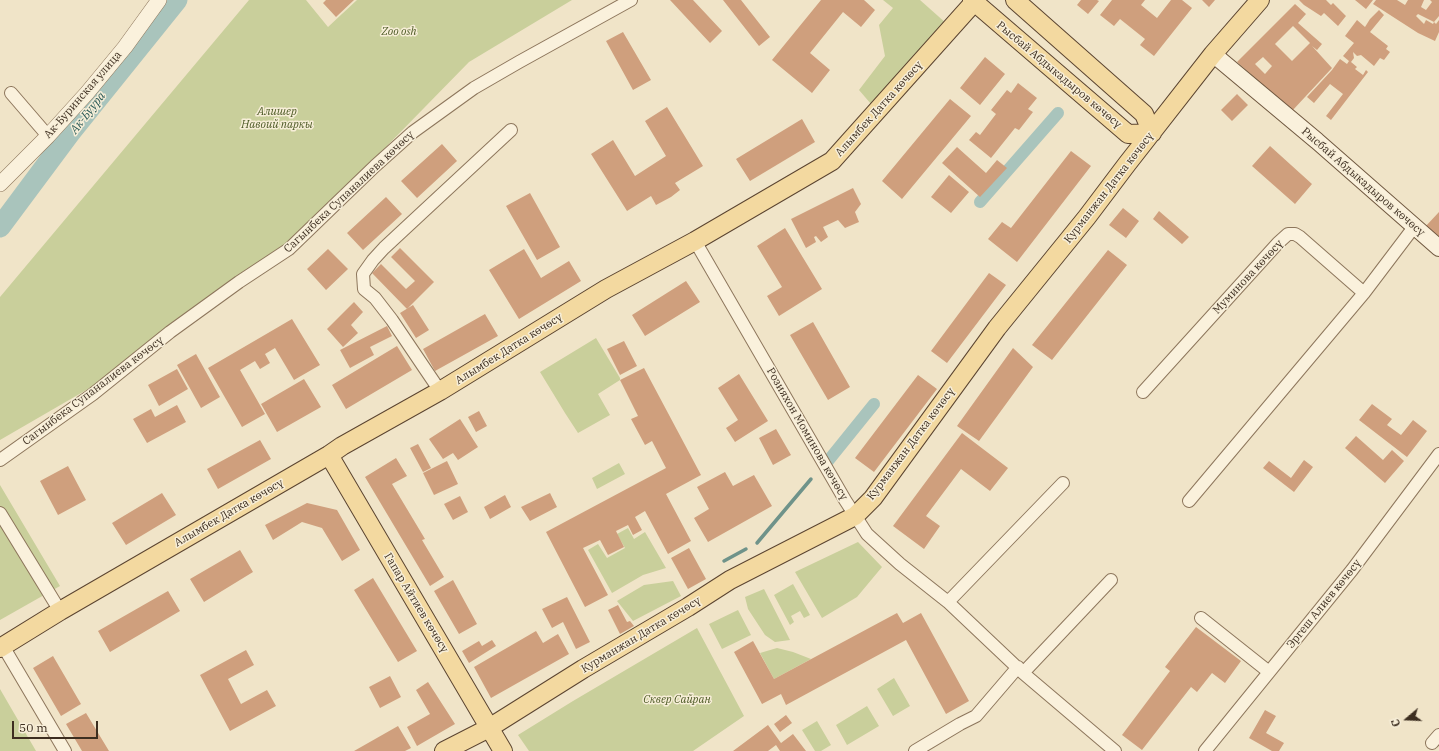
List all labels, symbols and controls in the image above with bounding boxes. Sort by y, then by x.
street label: Рысбай Абдыкадыров көчөсү [994,19,1124,131]
park label: Zoo osh [381,25,417,39]
street label: Ак-Буринская улица [41,49,125,141]
street label: Алымбек Датка көчөсү [833,59,925,159]
water label: Ак-Буура [67,89,109,137]
park label: Алишер Навоий паркы [241,105,313,131]
street label: Рысбай Абдыкадыров көчөсү [1299,125,1427,239]
street label: Сагынбека Супаналиева көчөсү [281,128,417,256]
street label: Курманжан Датка көчөсү [1062,130,1156,246]
street label: Муминова көчөсү [1210,237,1286,317]
street label: Алымбек Датка көчөсү [453,311,565,387]
street label: Сагынбека Супаналиева көчөсү [20,334,166,448]
street label: Розияхон Моминова көчөсү [764,365,850,503]
street label: Курманжан Датка көчөсү [864,385,958,503]
street label: Алымбек Датка көчөсү [172,476,286,550]
street label: Гапар Айтиев көчөсү [381,551,451,655]
street label: Эргеш Алиев көчөсү [1284,557,1364,651]
street label: Курманжан Датка көчөсү [579,594,703,676]
park label: Сквер Сайран [643,693,711,707]
north arrow [1387,699,1427,739]
scale bar [14,713,100,739]
text: С [1388,717,1403,729]
text: 50 m [19,720,48,735]

